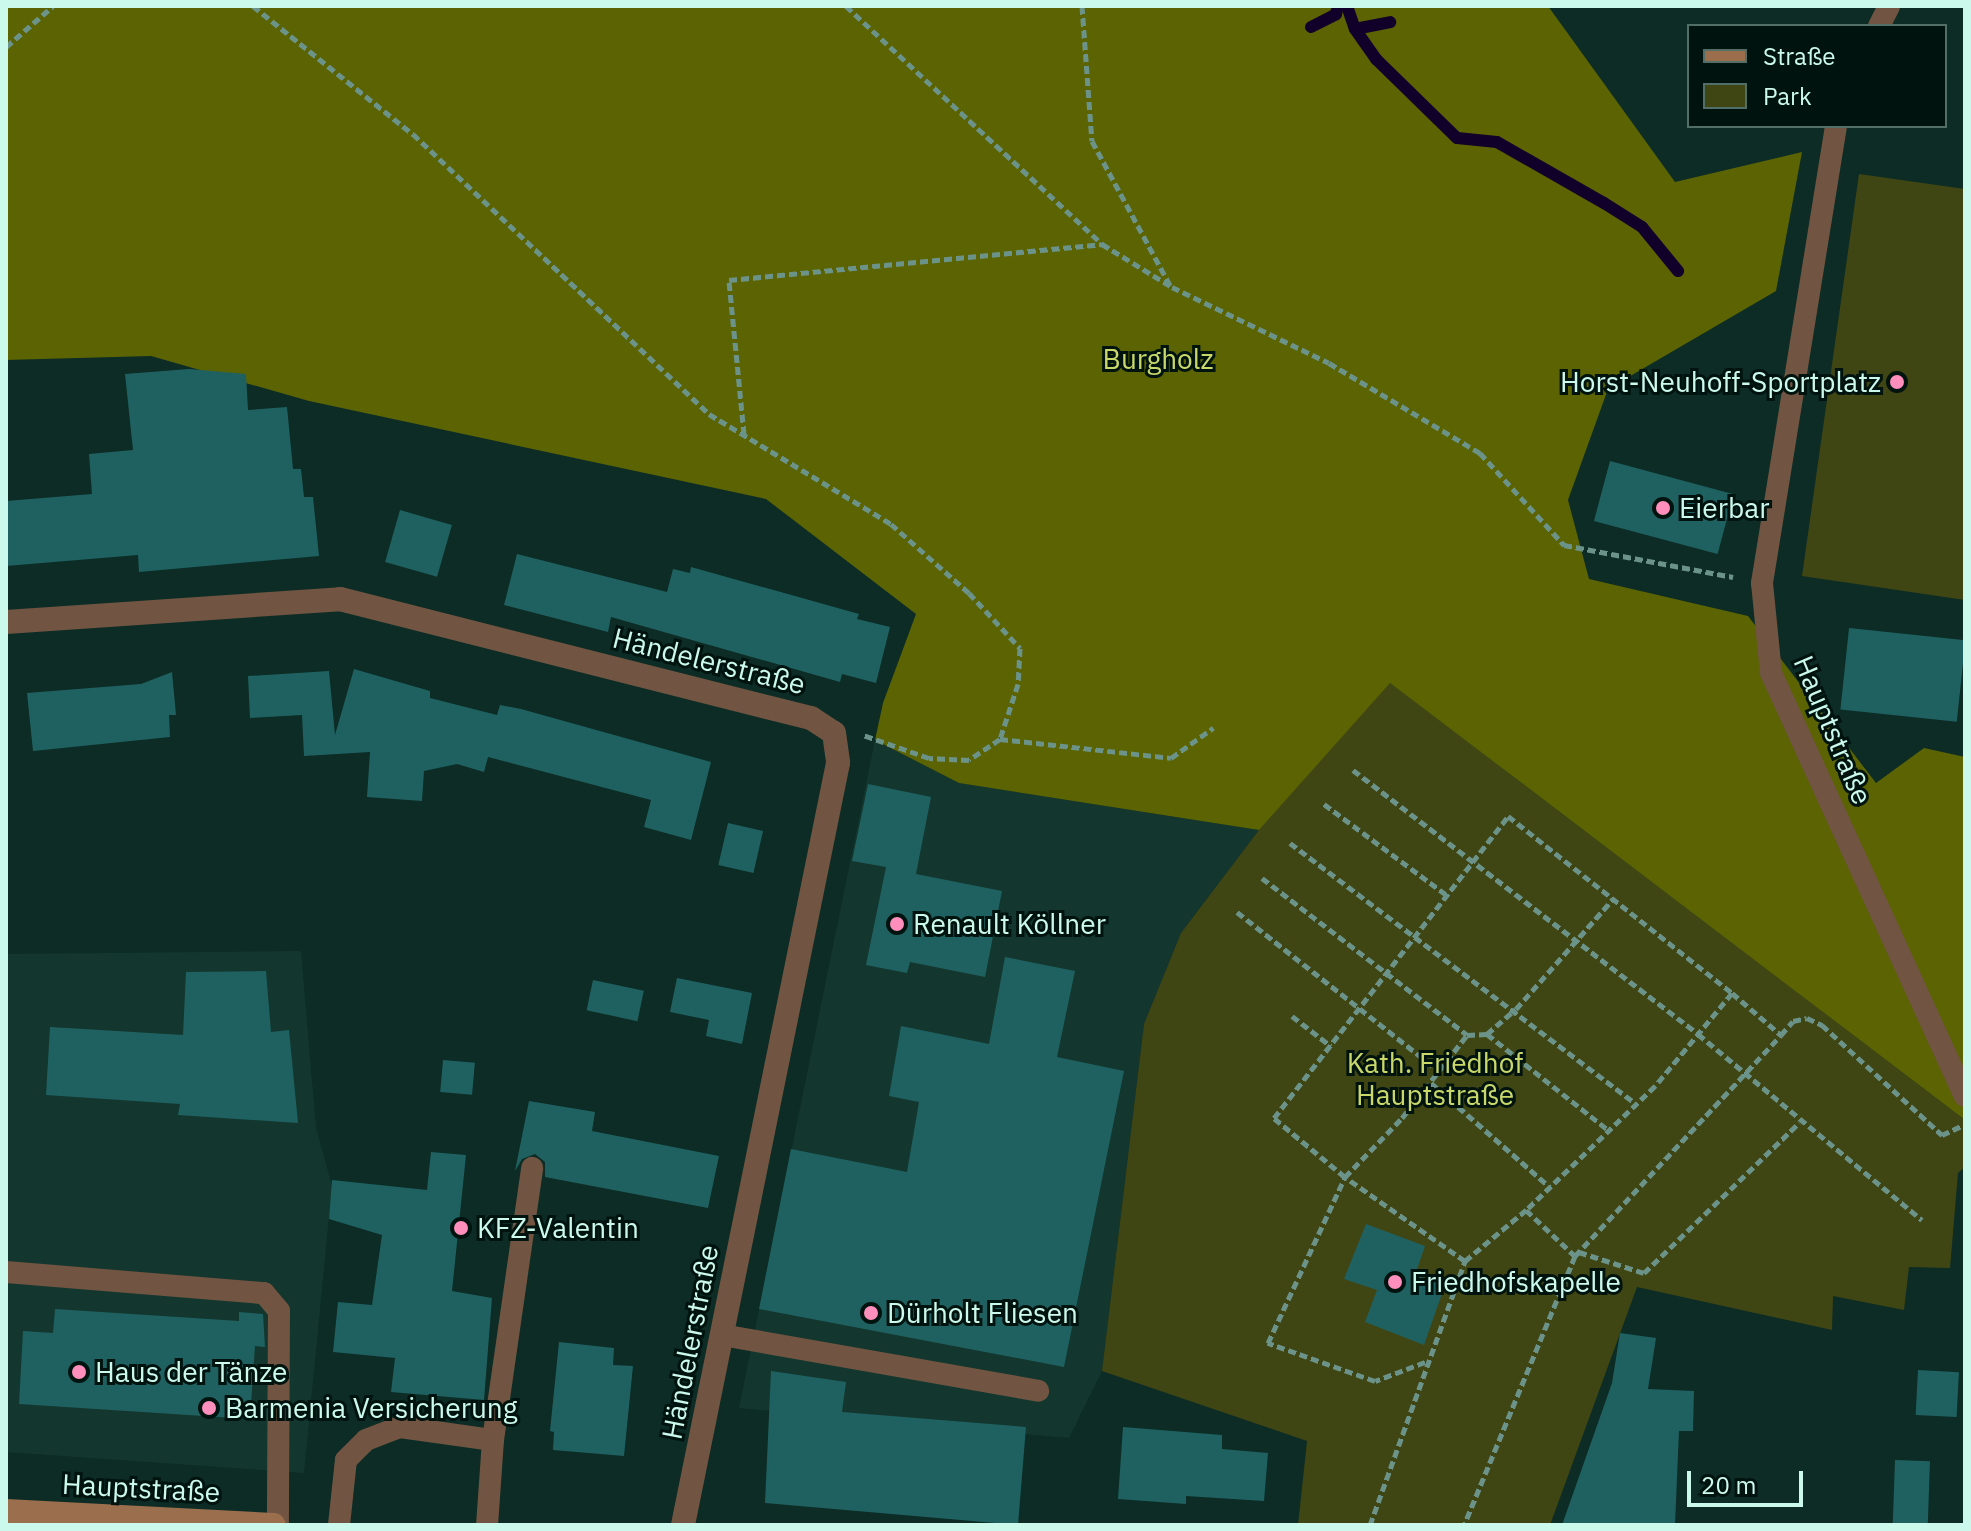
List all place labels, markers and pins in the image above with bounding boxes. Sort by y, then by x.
place label: Horst-Neuhoff-Sportplatz [1560,365,1881,399]
marker: Horst-Neuhoff-Sportplatz [1888,373,1906,391]
place label: Eierbar [1679,491,1769,525]
marker: Eierbar [1654,499,1672,517]
place label: Renault Köllner [913,907,1106,941]
marker: Renault Köllner [888,915,906,933]
place label: KFZ-Valentin [477,1211,639,1245]
marker: KFZ-Valentin [452,1219,470,1237]
place label: Friedhofskapelle [1411,1265,1621,1299]
marker: Friedhofskapelle [1386,1273,1404,1291]
place label: Dürholt Fliesen [887,1296,1078,1330]
marker: Dürholt Fliesen [862,1304,880,1322]
place label: Haus der Tänze [95,1355,287,1389]
marker: Haus der Tänze [70,1363,88,1381]
place label: Barmenia Versicherung [225,1391,518,1425]
marker: Barmenia Versicherung [200,1399,218,1417]

